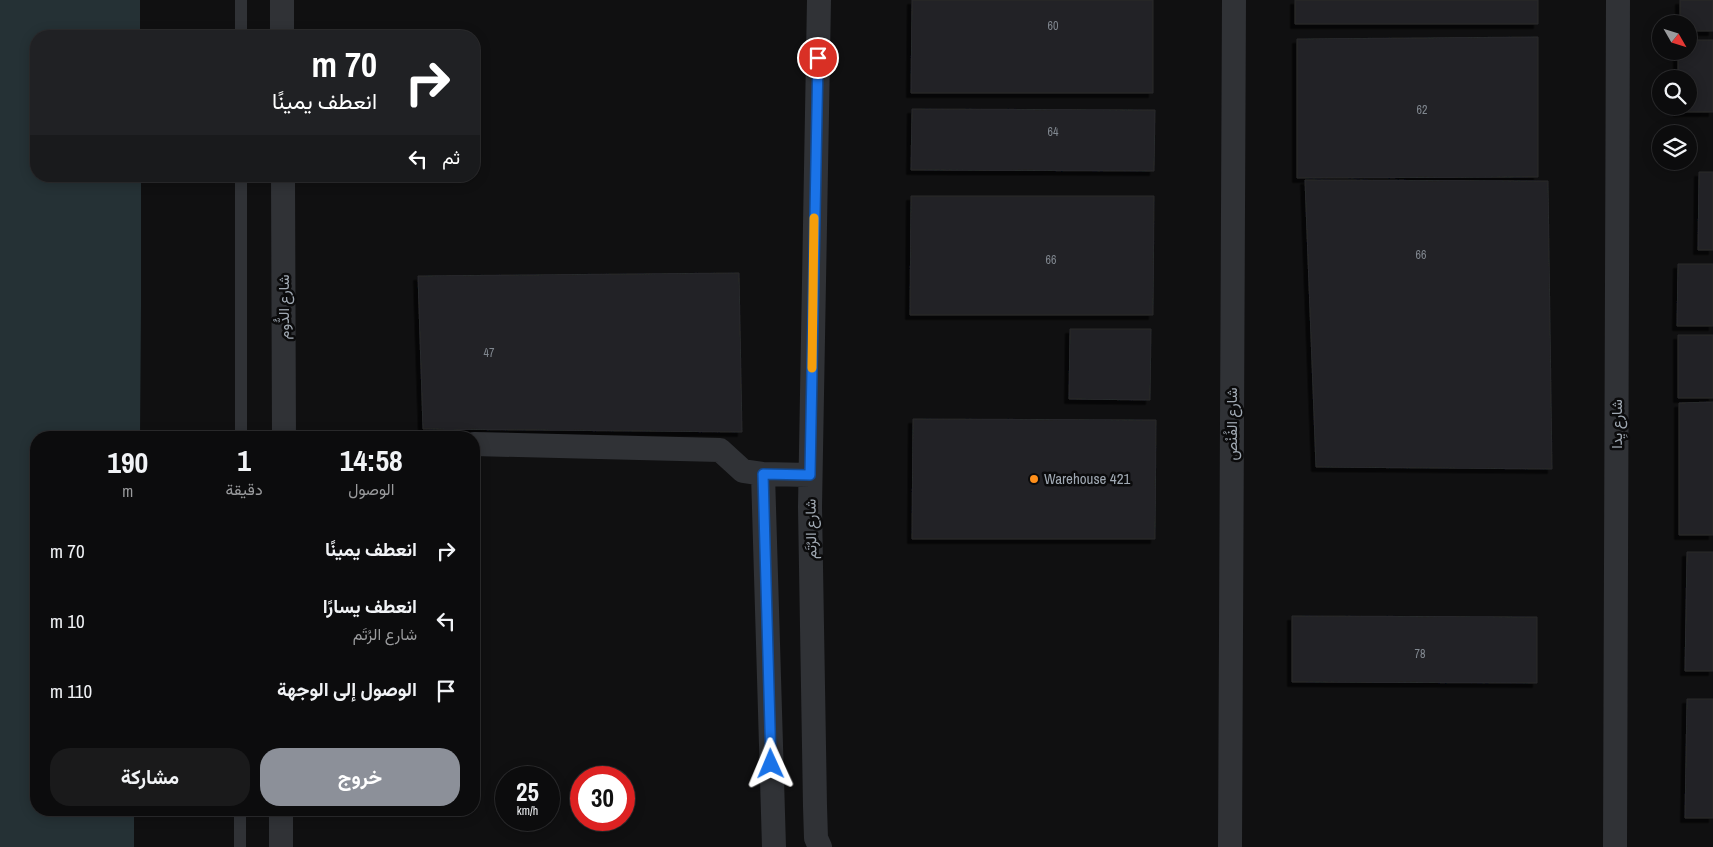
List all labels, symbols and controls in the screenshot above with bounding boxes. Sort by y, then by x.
north arrow [1652,15,1698,60]
map controls [1652,15,1697,170]
house number: 60 [1048,18,1058,34]
pin [797,37,839,79]
text: 70 m [312,41,377,88]
icon: arrive [804,44,832,72]
icon: right [395,50,460,115]
button: search [1652,70,1697,115]
text: انعطف يمينًا [272,86,377,116]
house number: 62 [1417,102,1427,118]
house number: 64 [1048,124,1059,140]
button: layers [1652,125,1697,170]
text: ثم [442,144,460,170]
icon: left [404,145,432,173]
house number: 66 [1416,247,1426,263]
house number: 66 [1046,252,1056,268]
street label: شارع الدُّوم [273,274,295,339]
house number: 47 [484,345,495,361]
street label: شارع الفُنْص [1221,387,1243,460]
street label: شارع يِدا [1606,399,1628,449]
text: 1 [237,440,251,480]
text: 14:58 [340,440,403,480]
text: 190 [107,442,148,482]
place label: Warehouse 421 [1044,468,1131,489]
marker: Warehouse 421 [1028,473,1040,485]
text: دقيقة [226,478,263,500]
text: الوصول [348,478,394,500]
text: m [122,480,133,502]
street label: شارع الرُتَم [799,499,823,559]
text: انعطف يمينًا [325,536,417,562]
icon: right [432,537,460,565]
text: 70 m [50,538,85,564]
text: انعطف يسارًا [323,593,417,619]
icon: left [432,607,460,635]
text: 10 m [50,608,85,634]
text: شارع الرُتَم [353,623,417,645]
house number: 78 [1415,646,1425,662]
text: الوصول إلى الوجهة [277,676,417,702]
icon: arrive [432,677,460,705]
text: 110 m [50,678,92,704]
position arrow [744,737,796,789]
button: مشاركة [50,748,250,806]
button: خروج [260,748,460,806]
speed limit sign: 30 [570,766,635,831]
text: 25 [516,775,539,809]
text: km/h [517,803,538,819]

